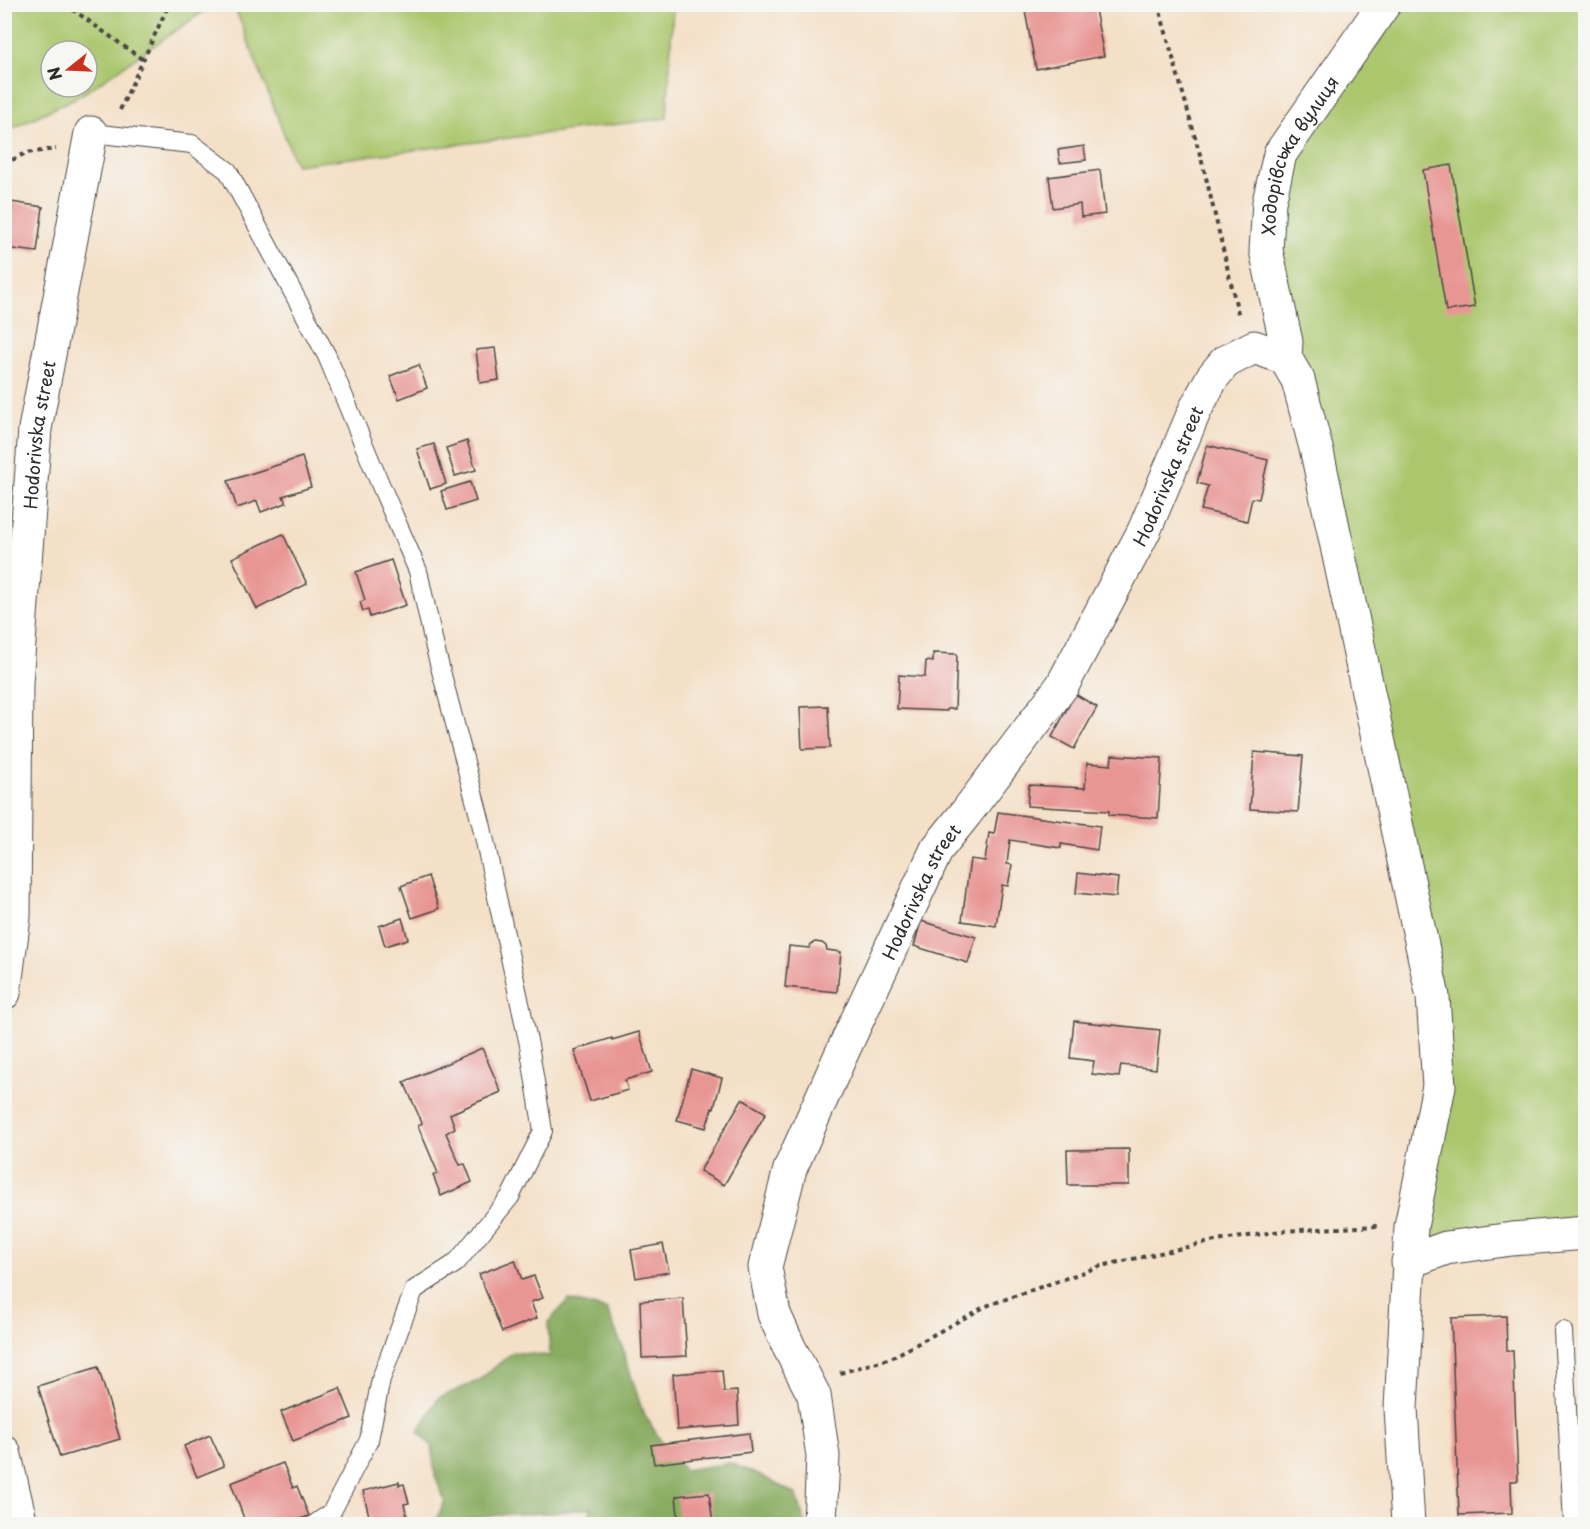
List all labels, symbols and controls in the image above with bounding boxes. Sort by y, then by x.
north arrow [39,39,99,99]
text: N [40,64,67,84]
street label: Ходорівська вулиця [1253,70,1344,236]
street label: Hodorivska street [16,358,61,510]
street label: Hodorivska street [1125,400,1209,551]
street label: Hodorivska street [874,817,966,964]

